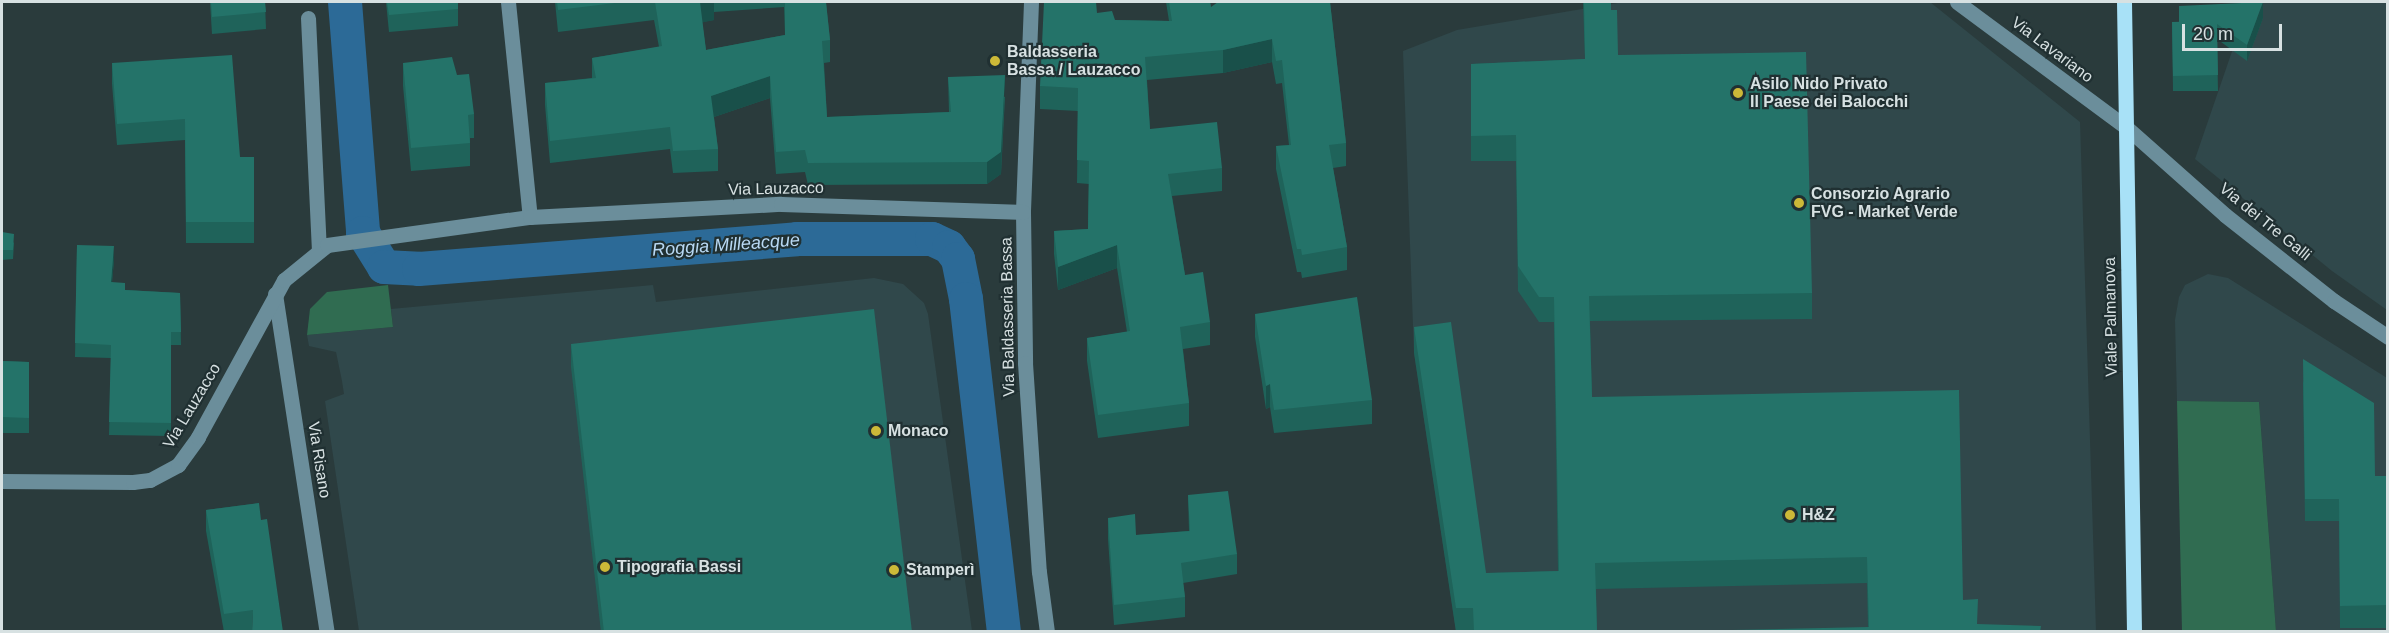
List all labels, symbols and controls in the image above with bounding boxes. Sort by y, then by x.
scale bar [2185,12,2286,50]
street label: Via Lavariano [2007,13,2097,87]
text: 20 m [2193,24,2233,44]
place label: Baldasseria Bassa / Lauzacco [1007,42,1140,80]
marker: Baldasseria Bassa / Lauzacco [988,54,1002,68]
place label: Asilo Nido Privato Il Paese dei Balocchi [1750,74,1908,112]
marker: Asilo Nido Privato Il Paese dei Balocchi [1731,86,1745,100]
street label: Via Lauzacco [728,179,824,199]
street label: Via dei Tre Galli [2215,179,2315,265]
place label: Consorzio Agrario FVG - Market Verde [1811,184,1958,222]
marker: Consorzio Agrario FVG - Market Verde [1792,196,1806,210]
water label: Roggia Milleacque [651,229,801,261]
street label: Via Baldasseria Bassa [997,237,1019,397]
street label: Viale Palmanova [2100,257,2122,377]
street label: Via Lauzacco [159,360,225,452]
street label: Via Risano [303,420,335,500]
place label: Monaco [888,421,948,441]
marker: Monaco [869,424,883,438]
place label: H&Z [1802,505,1835,525]
marker: H&Z [1783,508,1797,522]
place label: Tipografia Bassi [617,557,741,577]
marker: Tipografia Bassi [598,560,612,574]
place label: Stamperì [906,560,974,580]
marker: Stamperì [887,563,901,577]

